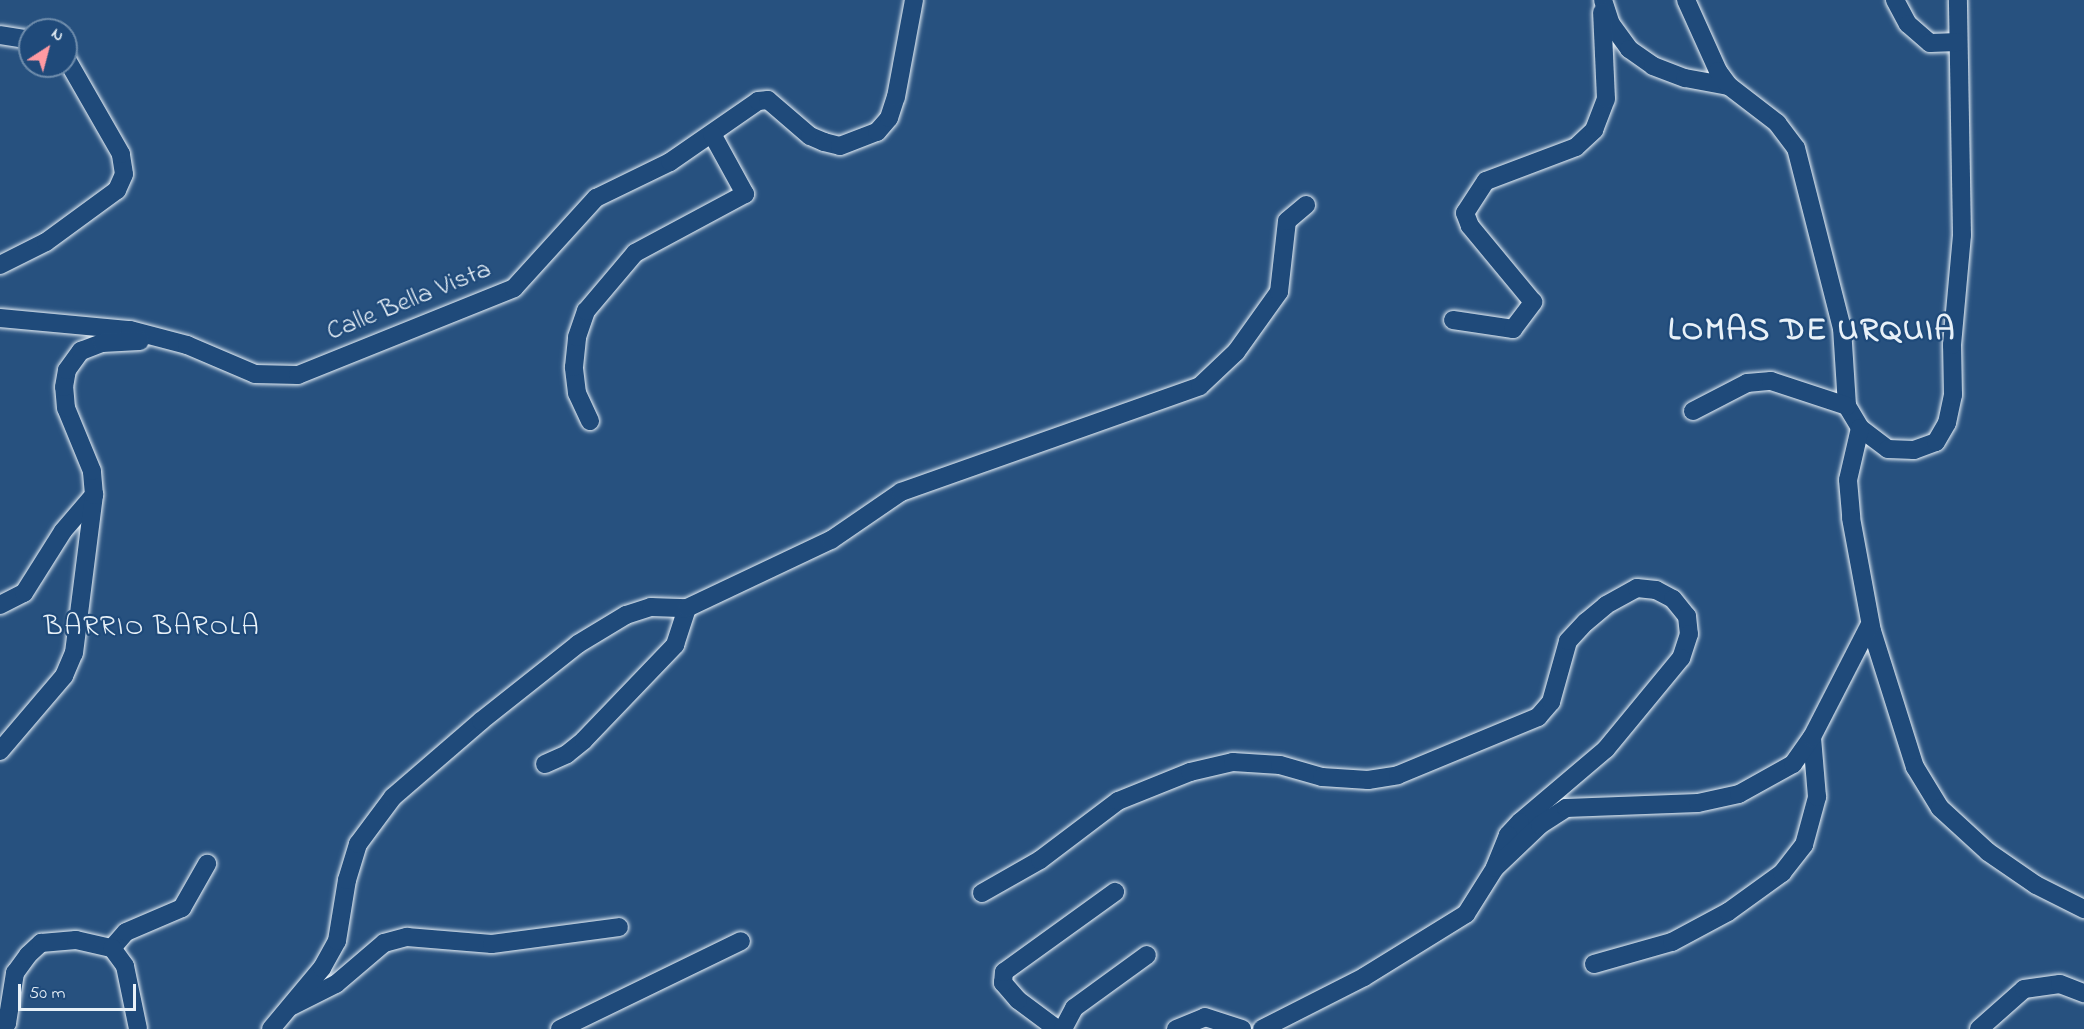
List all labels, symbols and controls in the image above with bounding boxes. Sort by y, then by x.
north arrow [18,18,78,78]
text: N [46,22,69,48]
street label: Calle Bella Vista [322,253,496,349]
district label: LOMAS DE URQUIA [1668,312,1956,352]
district label: BARRIO BAROLA [44,611,260,645]
scale bar [21,972,140,1010]
text: 50 m [29,981,66,1007]

